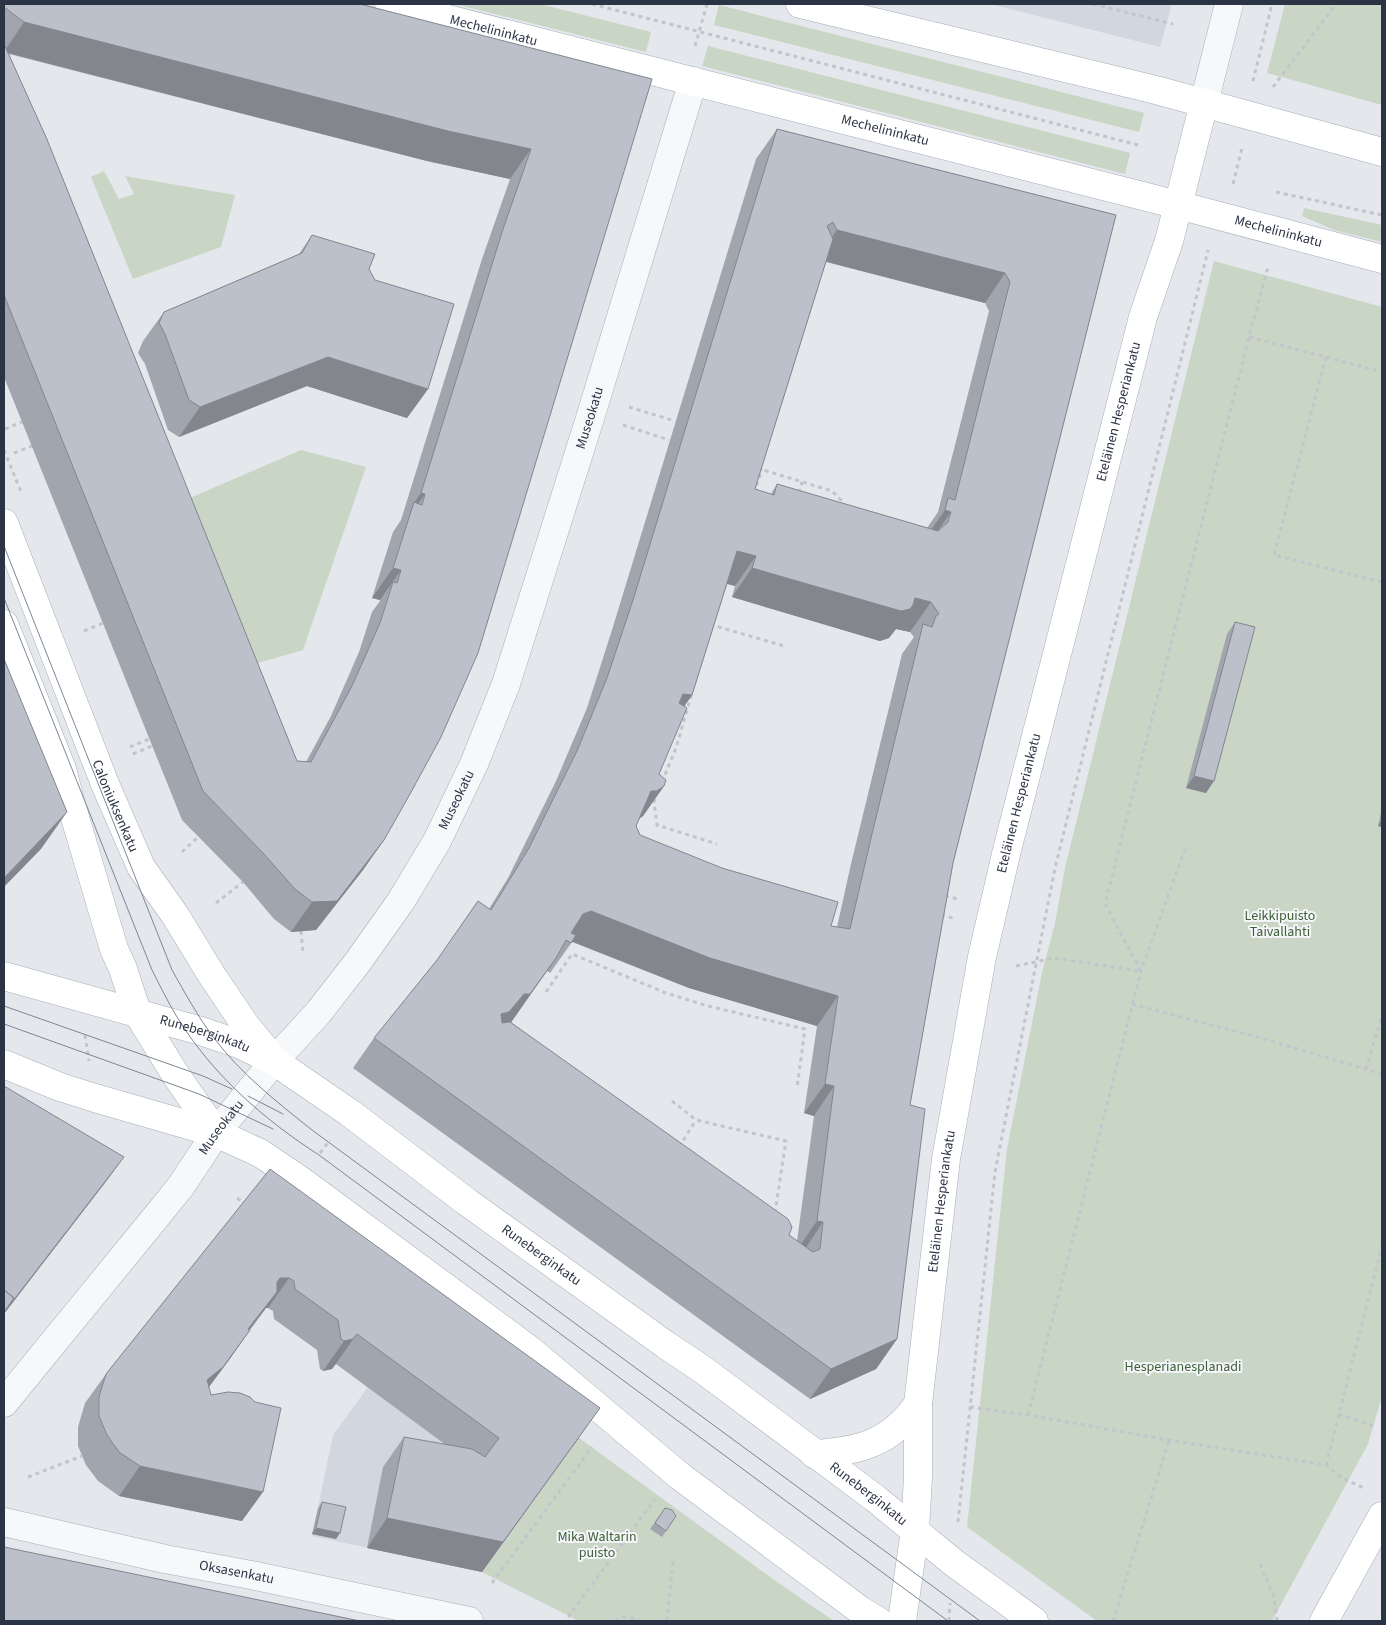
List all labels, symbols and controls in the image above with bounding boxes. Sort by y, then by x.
street label: Mechelininkatu [448,10,540,51]
street label: Mechelininkatu [839,110,931,151]
street label: Mechelininkatu [1232,210,1324,253]
street label: Eteläinen Hesperiankatu [1091,340,1146,484]
street label: Museokatu [571,384,609,452]
street label: Eteläinen Hesperiankatu [992,731,1046,875]
street label: Caloniuksenkatu [87,757,143,855]
street label: Museokatu [434,767,480,833]
park label: Leikkipuisto Taivallahti [1245,906,1315,942]
street label: Runeberginkatu [157,1010,253,1058]
street label: Museokatu [194,1096,249,1159]
street label: Eteläinen Hesperiankatu [923,1129,961,1274]
street label: Runeberginkatu [497,1220,585,1291]
park label: Hesperianesplanadi [1125,1357,1241,1377]
street label: Runeberginkatu [825,1457,912,1531]
park label: Mika Waltarin puisto [557,1527,637,1563]
street label: Oksasenkatu [198,1556,276,1590]

